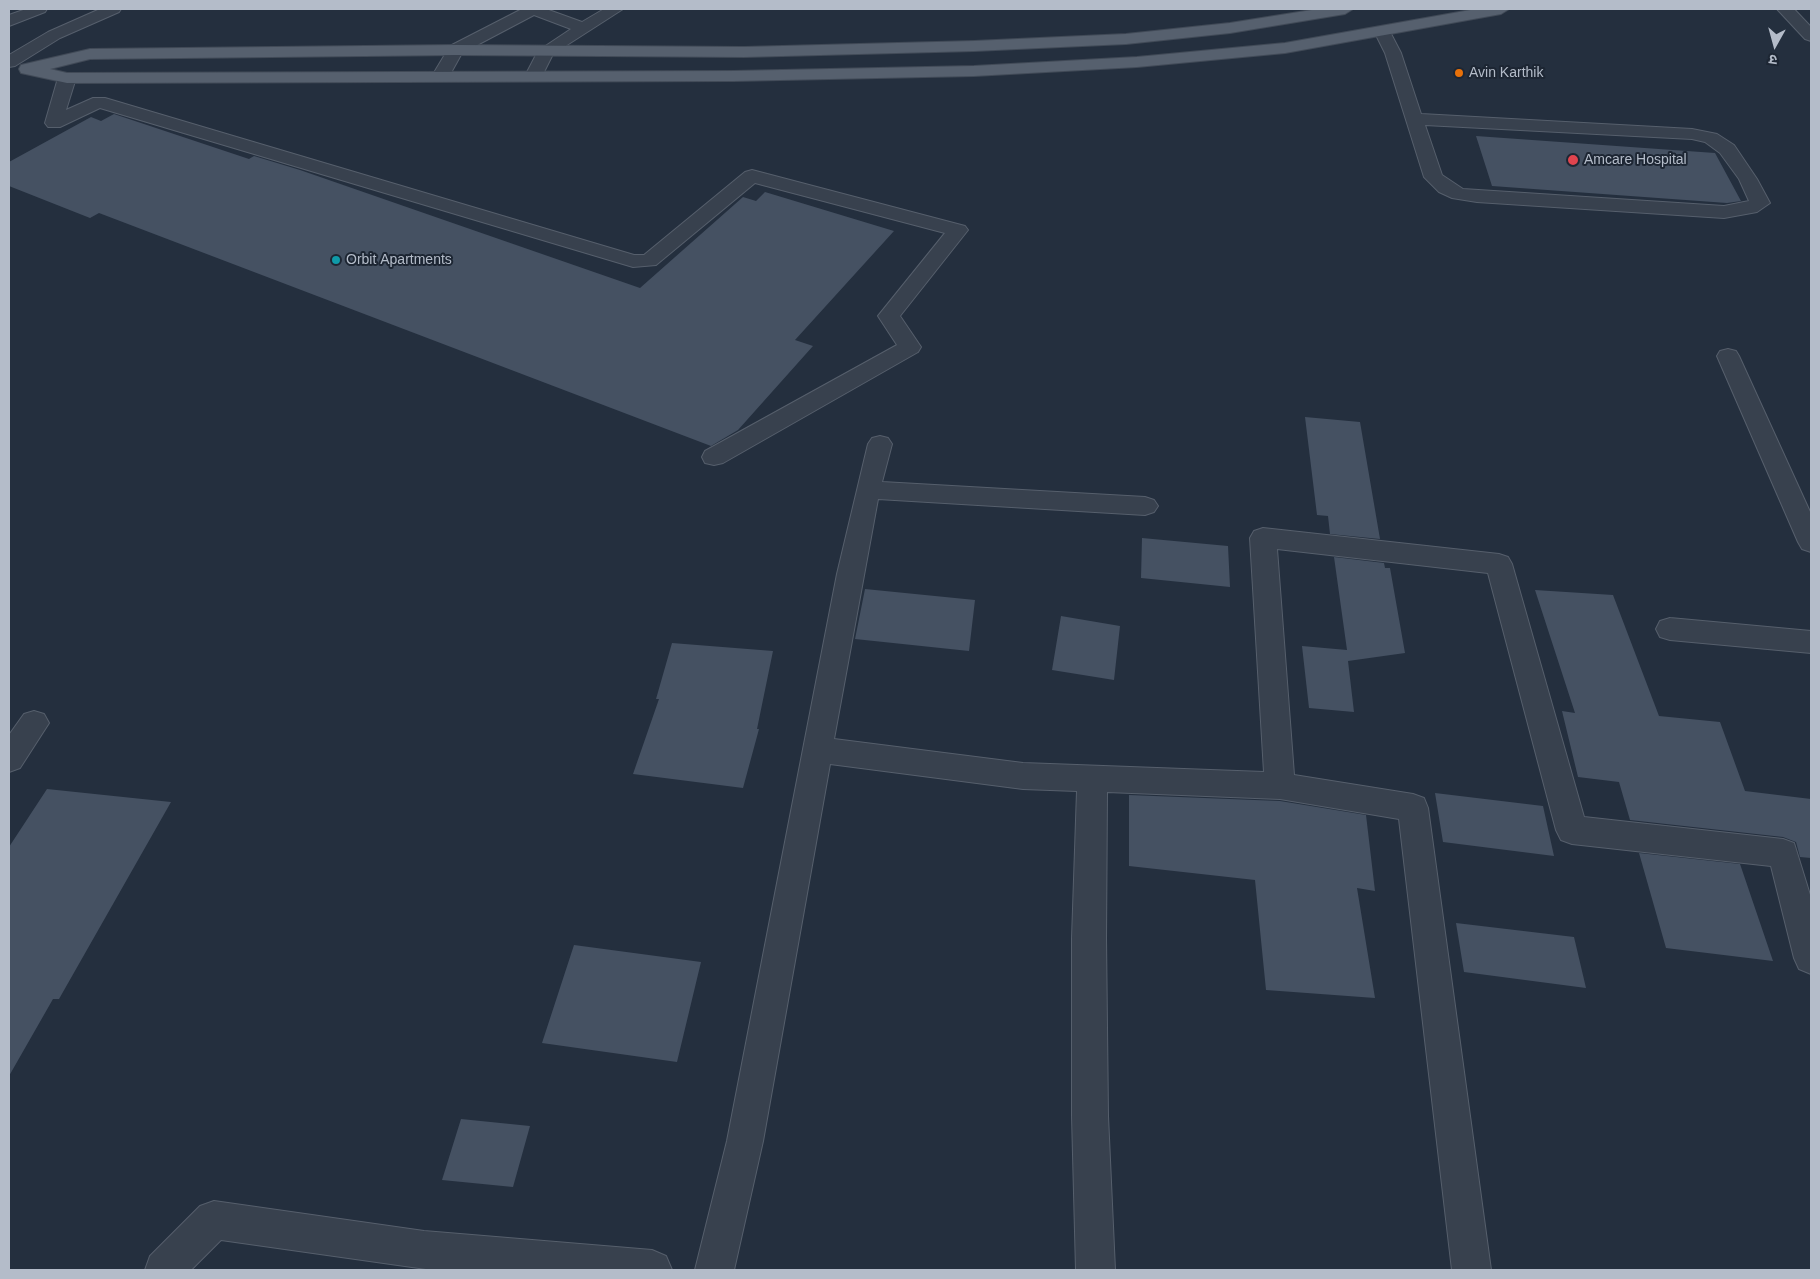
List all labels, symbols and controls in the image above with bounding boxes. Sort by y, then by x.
north arrow [1750,20,1800,70]
text: उ [1768,51,1778,68]
place label: Avin Karthik [1469,65,1543,81]
marker: Avin Karthik [1453,67,1465,79]
place label: Amcare Hospital [1584,152,1687,168]
marker: Amcare Hospital [1566,153,1580,167]
place label: Orbit Apartments [346,252,452,268]
marker: Orbit Apartments [330,254,342,266]

